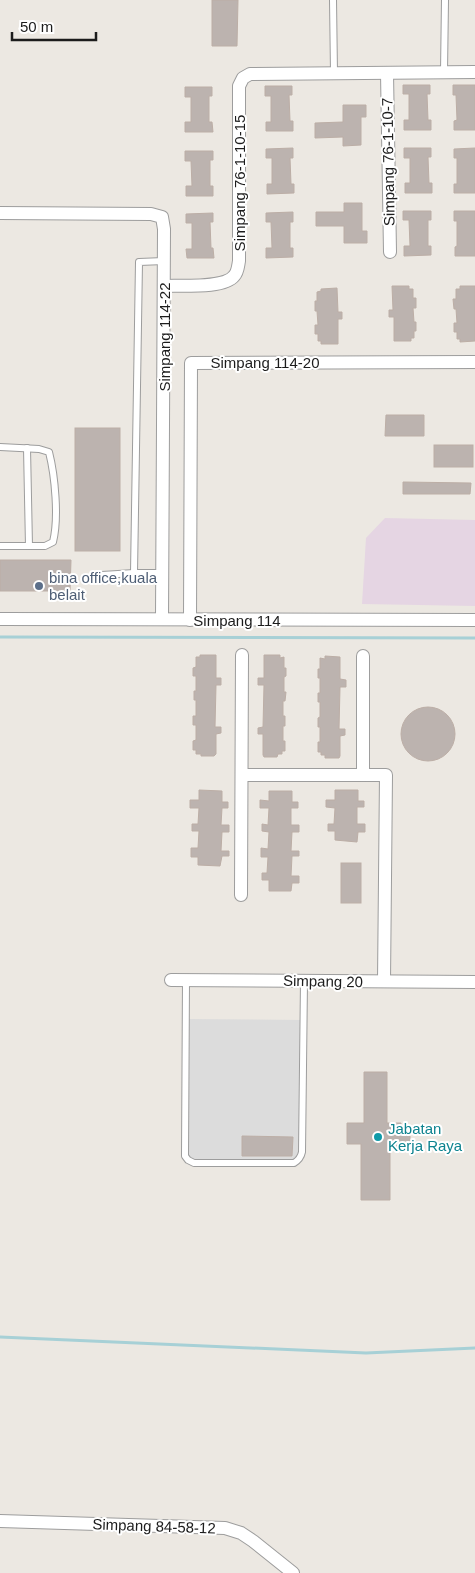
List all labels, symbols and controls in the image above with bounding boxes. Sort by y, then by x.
scale bar [12,10,96,42]
text: 50 m [20,18,53,35]
street label: Simpang 76-1-10-7 [378,98,398,226]
street label: Simpang 76-1-10-15 [231,115,248,251]
street label: Simpang 114-22 [156,283,173,391]
street label: Simpang 114-20 [211,354,319,371]
place label: bina office,kuala belait [49,569,158,603]
marker: bina office,kuala belait [33,580,45,592]
street label: Simpang 114 [193,612,281,629]
street label: Simpang 20 [283,972,363,990]
place label: Jabatan Kerja Raya [388,1120,463,1154]
marker: Jabatan Kerja Raya [372,1131,384,1143]
street label: Simpang 84-58-12 [92,1515,216,1537]

